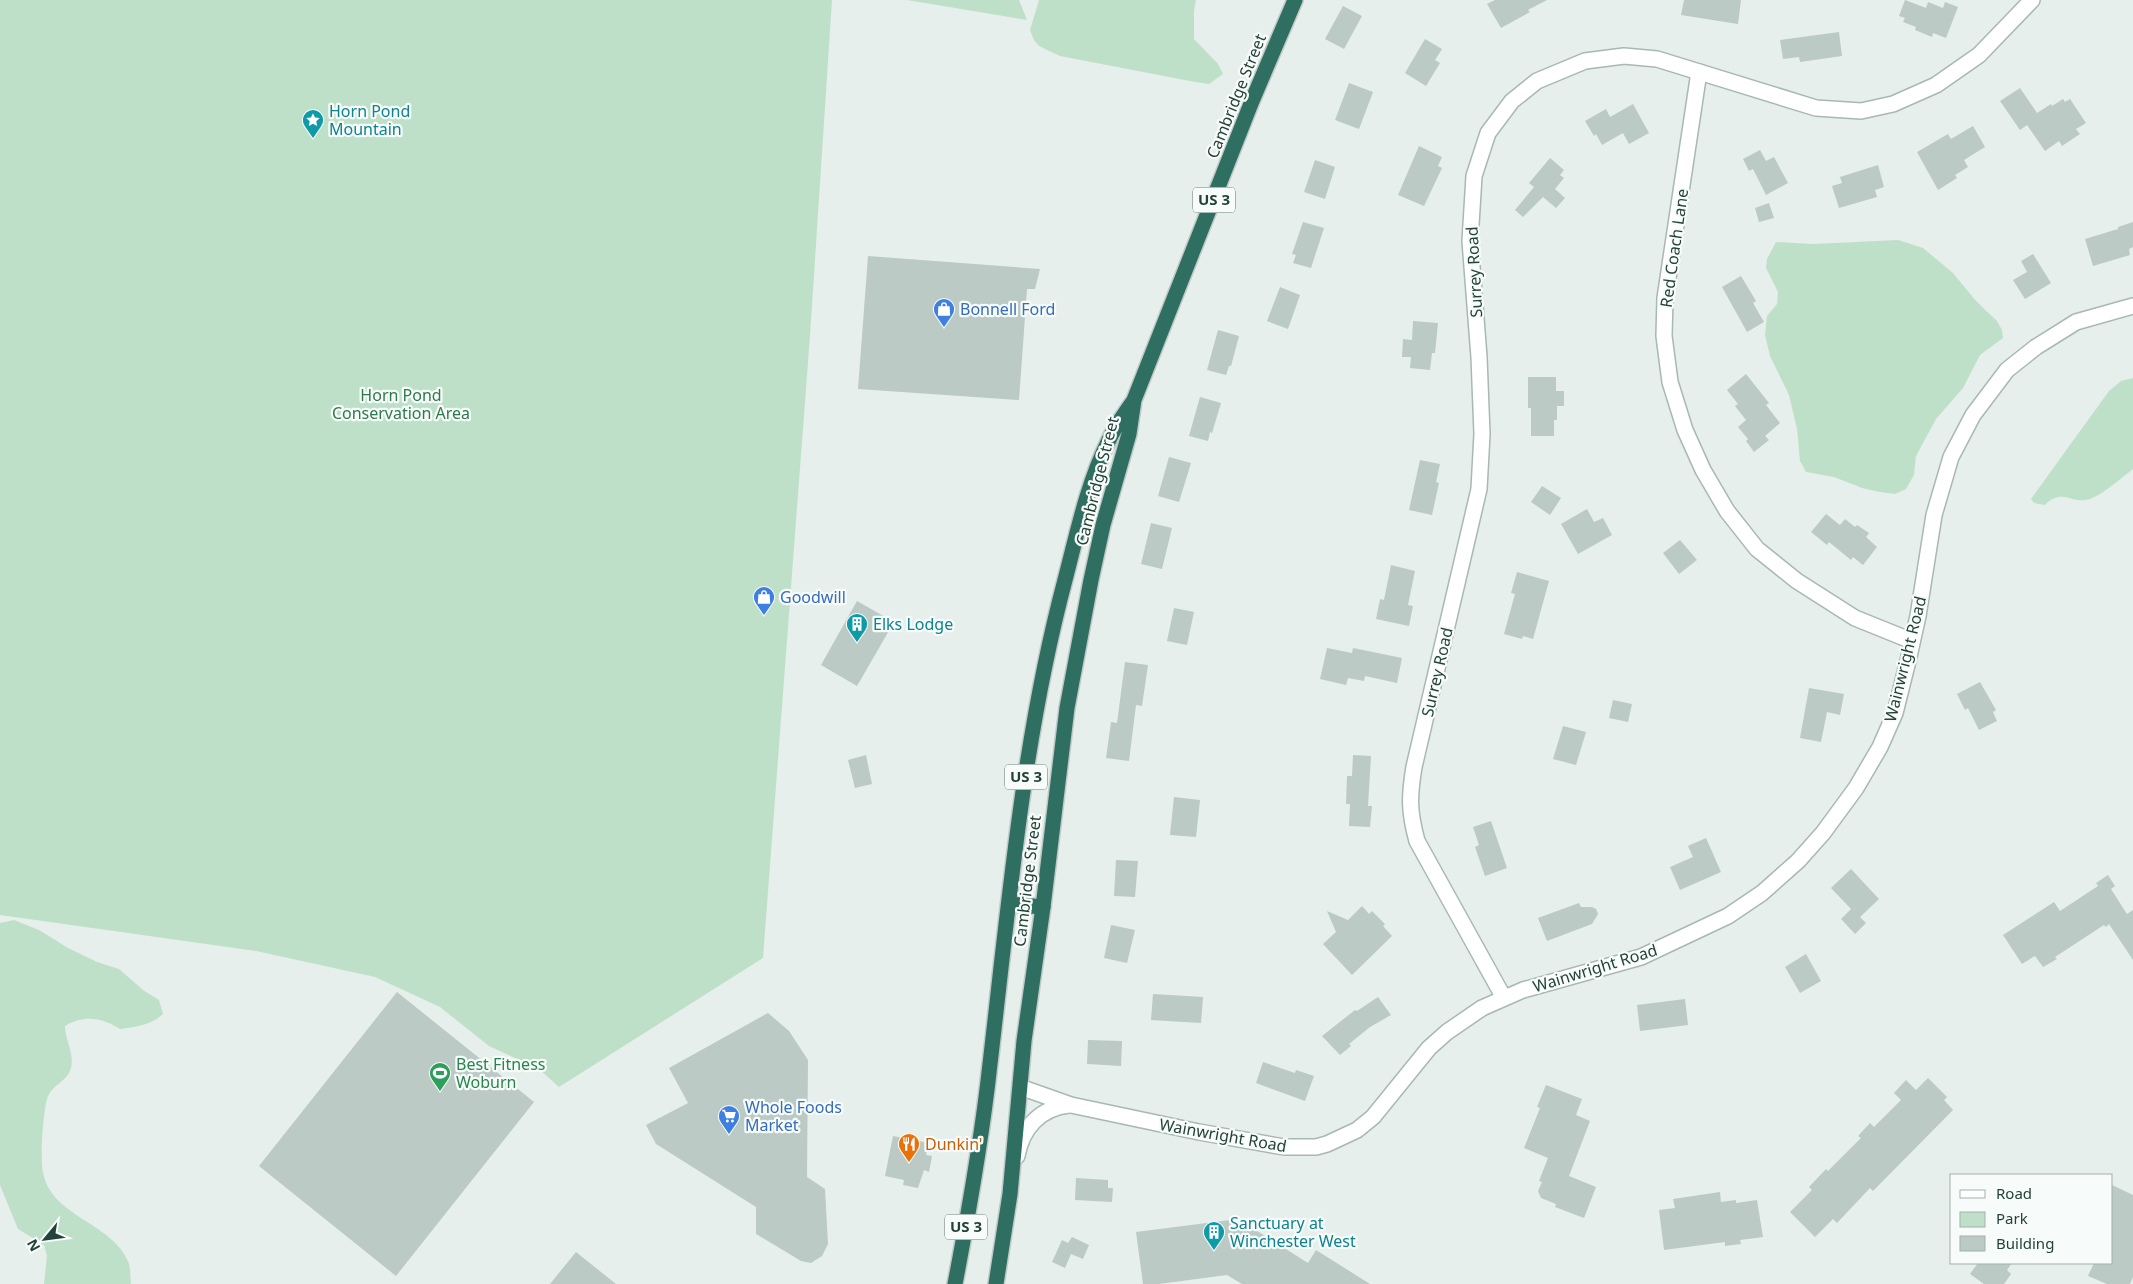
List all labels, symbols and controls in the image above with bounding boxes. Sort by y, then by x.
street label: Cambridge Street [1201,30,1271,161]
place label: Horn Pond Mountain [329,100,410,140]
place icon: Horn Pond Mountain [301,108,325,139]
street label: Red Coach Lane [1655,187,1693,309]
road number: US 3 [1193,188,1235,212]
street label: Surrey Road [1461,226,1487,318]
shop icon: Bonnell Ford [932,297,956,328]
place label: Bonnell Ford [960,298,1055,320]
park label: Horn Pond Conservation Area [332,384,470,424]
street label: Cambridge Street [1070,414,1124,548]
shop icon: Goodwill [752,585,776,616]
place label: Goodwill [780,586,846,608]
street label: Wainwright Road [1879,594,1931,724]
building icon: Elks Lodge [845,612,869,643]
place label: Elks Lodge [873,613,953,635]
street label: Surrey Road [1416,625,1458,719]
road number: US 3 [1005,764,1047,790]
street label: Cambridge Street [1008,814,1046,948]
street label: Wainwright Road [1530,939,1660,997]
place label: Best Fitness Woburn [456,1053,545,1093]
sports icon: Best Fitness Woburn [428,1061,452,1092]
place label: Whole Foods Market [745,1096,842,1136]
supermarket icon: Whole Foods Market [717,1104,741,1135]
street label: Wainwright Road [1158,1113,1288,1157]
restaurant icon: Dunkin' [897,1132,921,1163]
place label: Dunkin' [925,1133,982,1155]
legend [1950,1174,2113,1264]
text: Road [1996,1183,2032,1203]
text: Park [1996,1208,2028,1228]
place label: Sanctuary at Winchester West [1230,1212,1356,1252]
north arrow [20,1214,70,1264]
road number: US 3 [945,1214,987,1240]
building icon: Sanctuary at Winchester West [1202,1220,1226,1251]
text: Building [1996,1233,2054,1253]
text: N [22,1236,44,1255]

